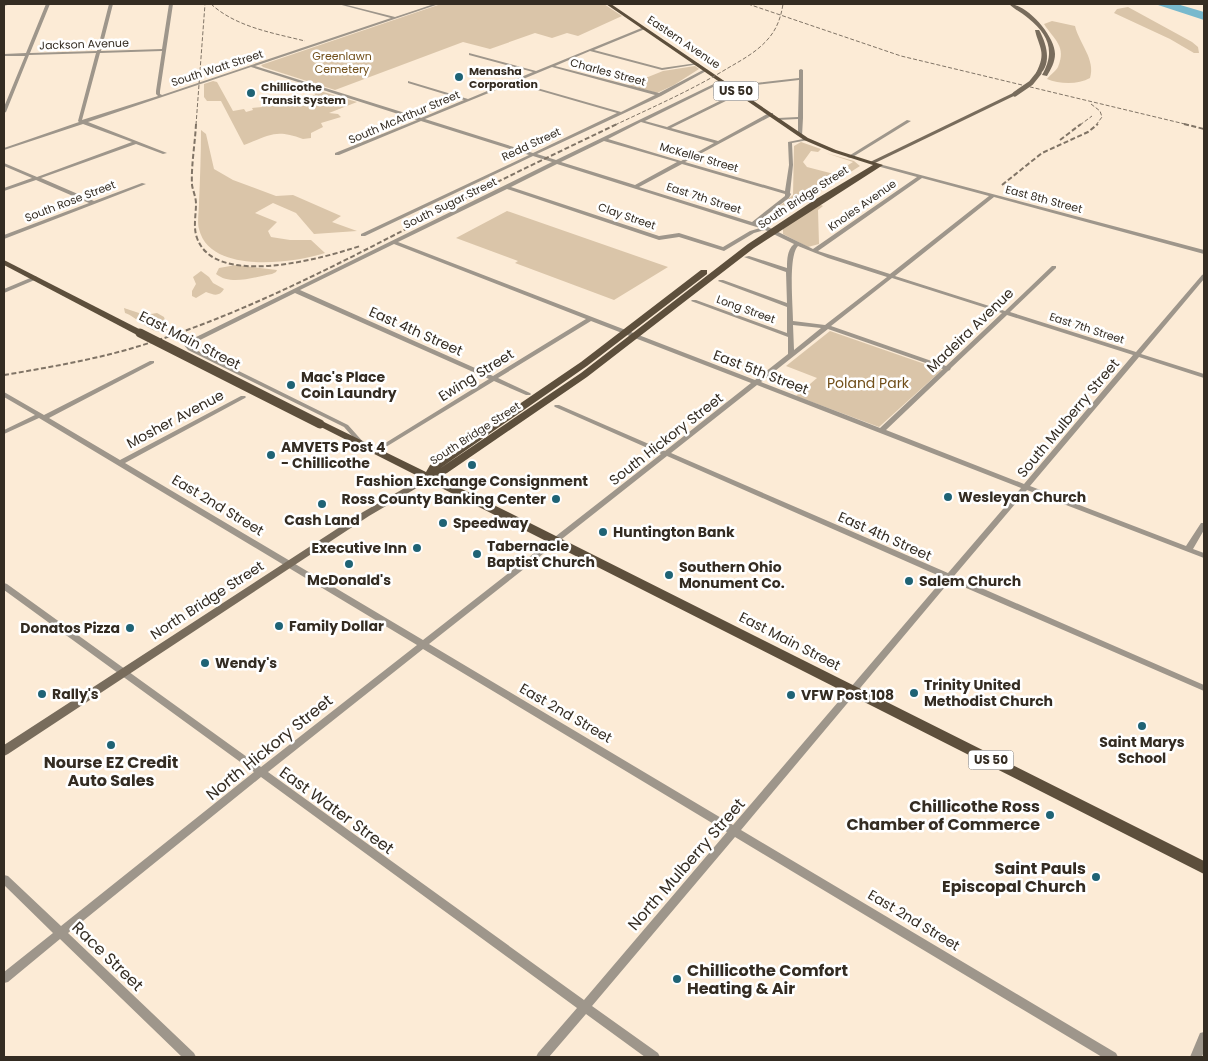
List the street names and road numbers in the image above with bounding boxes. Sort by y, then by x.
street label: Eastern Avenue [644,12,724,73]
street label: Jackson Avenue [39,34,129,54]
street label: South Watt Street [169,46,265,90]
street label: Charles Street [569,54,647,90]
road number: US 50 [714,82,758,100]
street label: South McArthur Street [346,86,462,148]
street label: Redd Street [499,123,563,165]
street label: McKeller Street [658,138,740,176]
street label: South Bridge Street [755,162,851,232]
street label: South Sugar Street [401,173,499,233]
street label: Knoles Avenue [825,175,900,235]
street label: South Rose Street [22,176,118,226]
street label: East 7th Street [664,178,744,218]
street label: East 8th Street [1004,181,1084,217]
street label: Clay Street [596,199,658,233]
street label: Madeira Avenue [922,283,1018,377]
street label: Long Street [714,291,778,327]
street label: East 4th Street [366,301,466,361]
street label: East Main Street [136,306,244,374]
street label: East 7th Street [1047,308,1127,348]
street label: Ewing Street [435,344,517,406]
street label: East 5th Street [711,345,811,399]
street label: South Mulberry Street [1012,354,1124,482]
street label: Mosher Avenue [123,385,227,453]
street label: South Hickory Street [605,388,727,490]
street label: South Bridge Street [427,398,523,468]
street label: East 2nd Street [168,470,268,540]
street label: East 4th Street [835,506,935,566]
street label: North Bridge Street [146,556,268,644]
street label: East Main Street [736,607,844,675]
street label: East 2nd Street [516,678,616,748]
street label: North Hickory Street [201,689,338,806]
road number: US 50 [968,750,1014,770]
street label: East Water Street [275,761,399,860]
street label: North Mulberry Street [622,793,750,935]
street label: East 2nd Street [864,885,964,955]
street label: Race Street [67,916,149,996]

